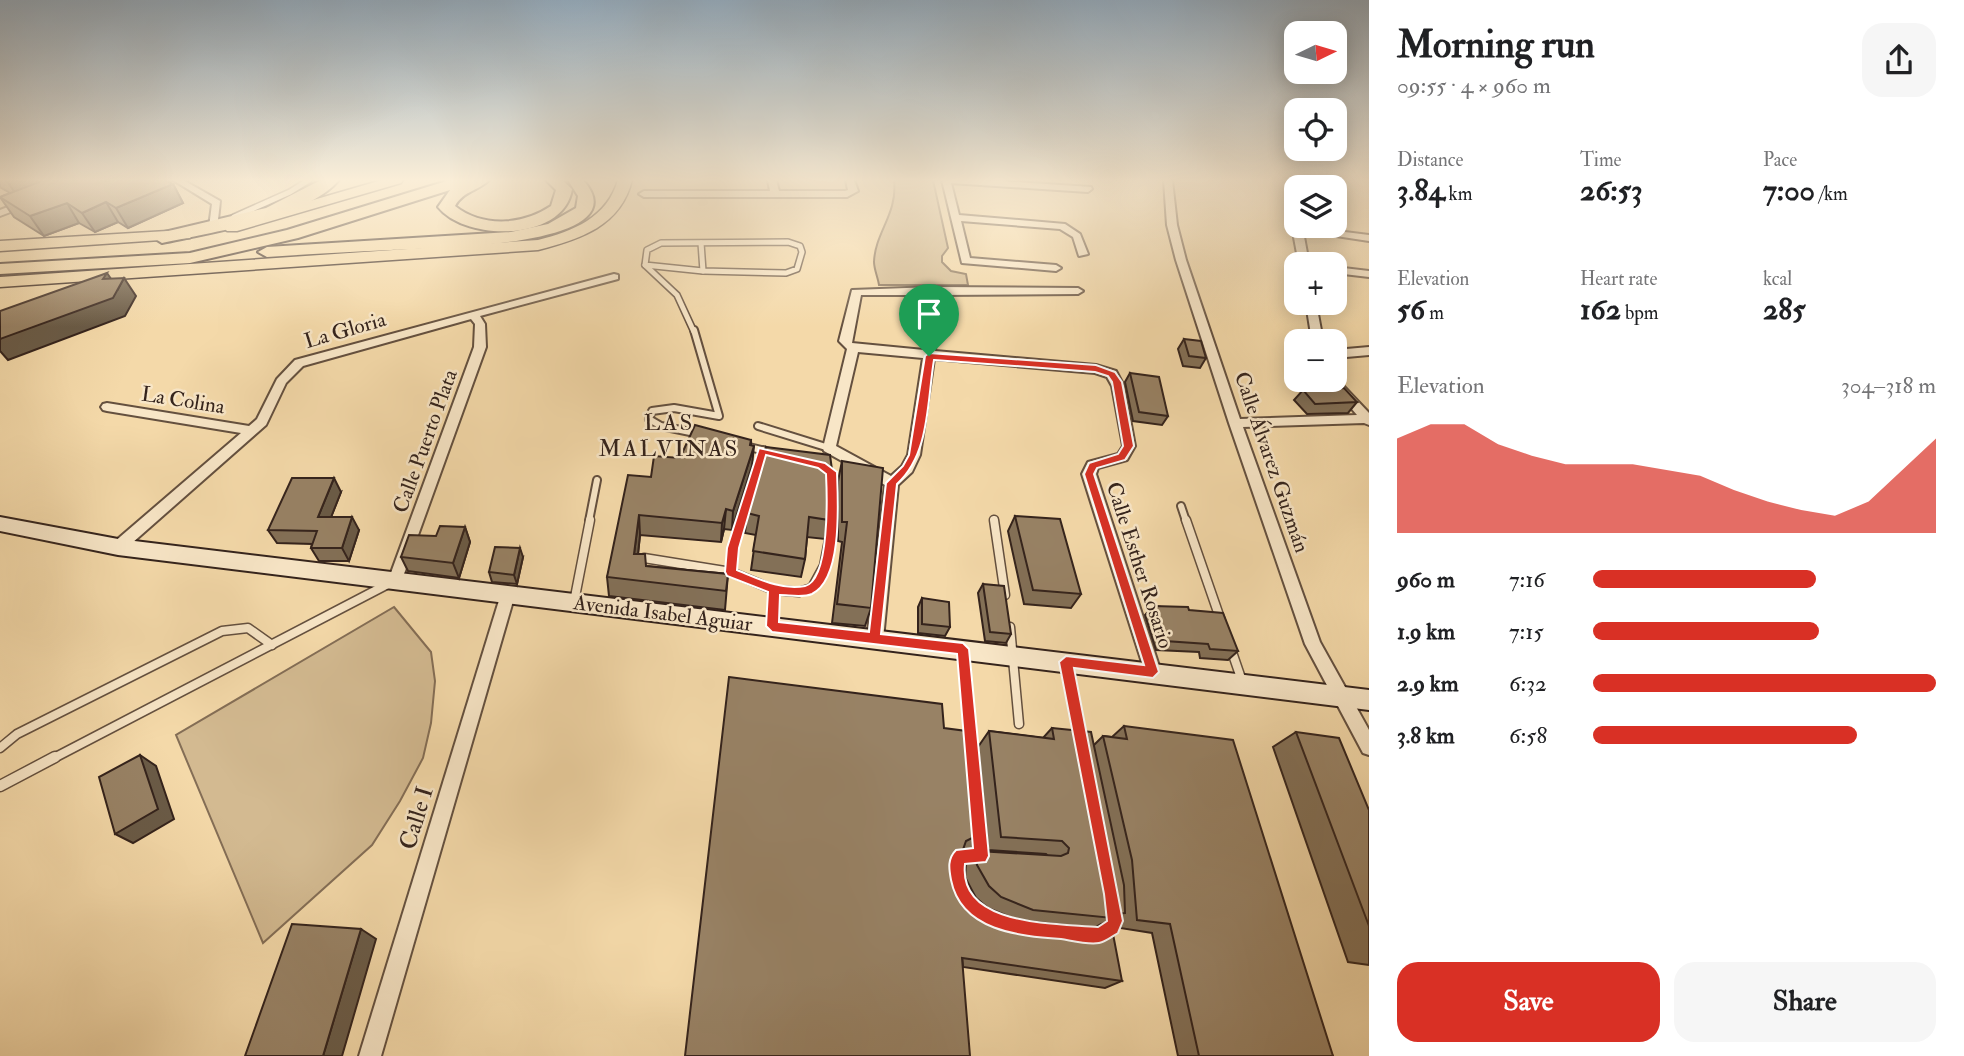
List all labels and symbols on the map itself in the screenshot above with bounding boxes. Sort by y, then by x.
north arrow [1284,21,1348,84]
pin [899,284,959,356]
street label: La Gloria [301,306,389,355]
street label: Calle Puerto Plata [387,365,464,517]
street label: Calle Álvarez Guzmán [1228,368,1315,556]
street label: La Colina [139,381,227,420]
district label: LAS MALVINAS [599,408,739,463]
street label: Calle Esther Rosario [1100,479,1179,652]
street label: Avenida Isabel Aguiar [571,589,754,638]
street label: Calle I [392,783,441,853]

